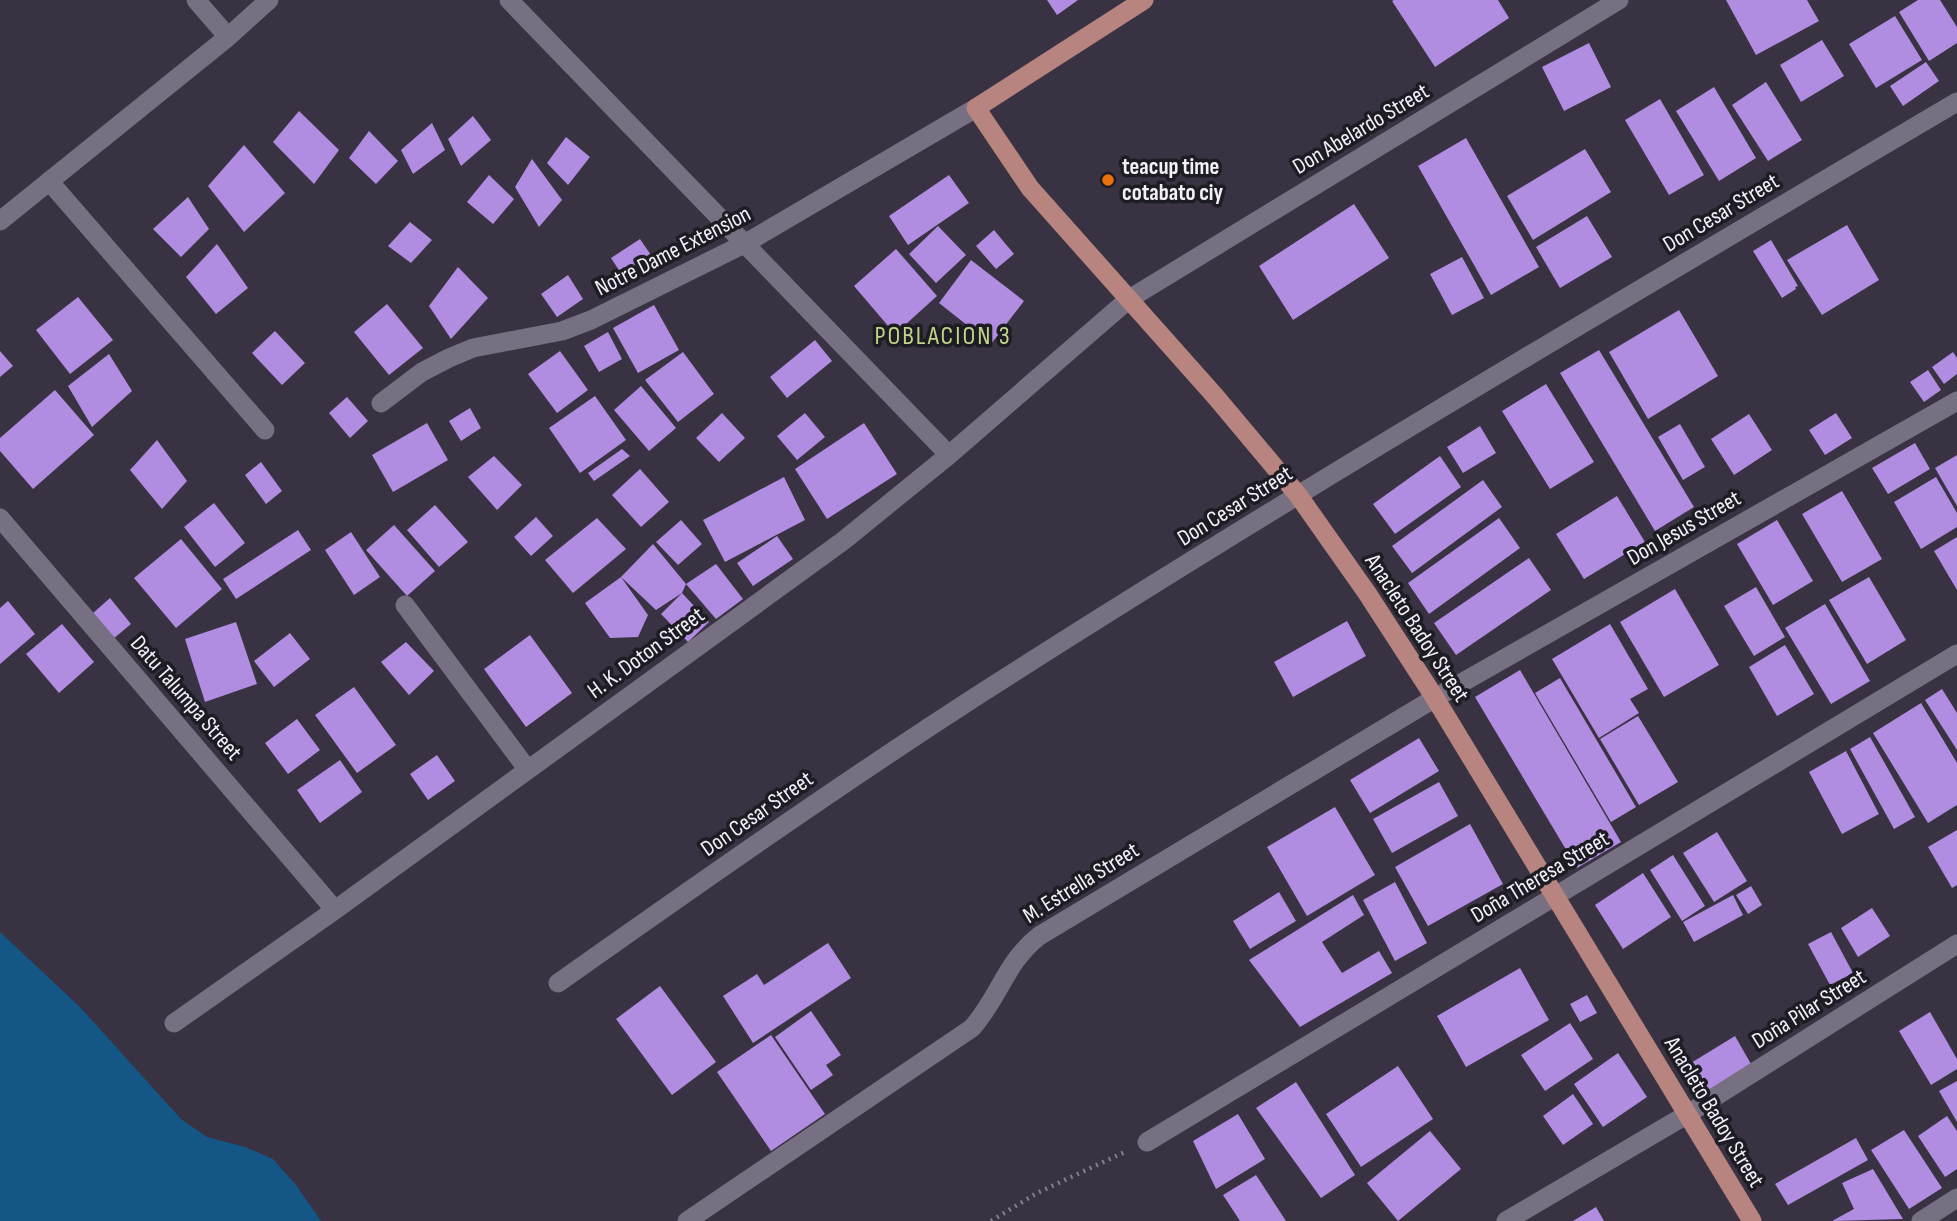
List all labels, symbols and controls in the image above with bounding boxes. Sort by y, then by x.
street label: Don Abelardo Street [1288,77,1434,181]
place label: teacup time cotabato ciy [1122,153,1224,207]
street label: Don Cesar Street [1658,167,1784,259]
marker: teacup time cotabato ciy [1100,172,1116,188]
street label: Notre Dame Extension [590,200,756,302]
district label: POBLACION 3 [874,321,1012,352]
street label: Don Cesar Street [1172,460,1298,552]
street label: Don Jesus Street [1622,484,1746,572]
street label: Anacleto Badoy Street [1358,548,1475,707]
street label: H. K. Doton Street [582,601,710,705]
street label: Datu Talumpa Street [124,630,248,766]
street label: Don Cesar Street [696,765,818,863]
street label: Doña Theresa Street [1466,825,1614,929]
street label: M. Estrella Street [1018,836,1144,930]
street label: Doña Pilar Street [1747,963,1871,1055]
street label: Anacleto Badoy Street [1657,1031,1770,1192]

